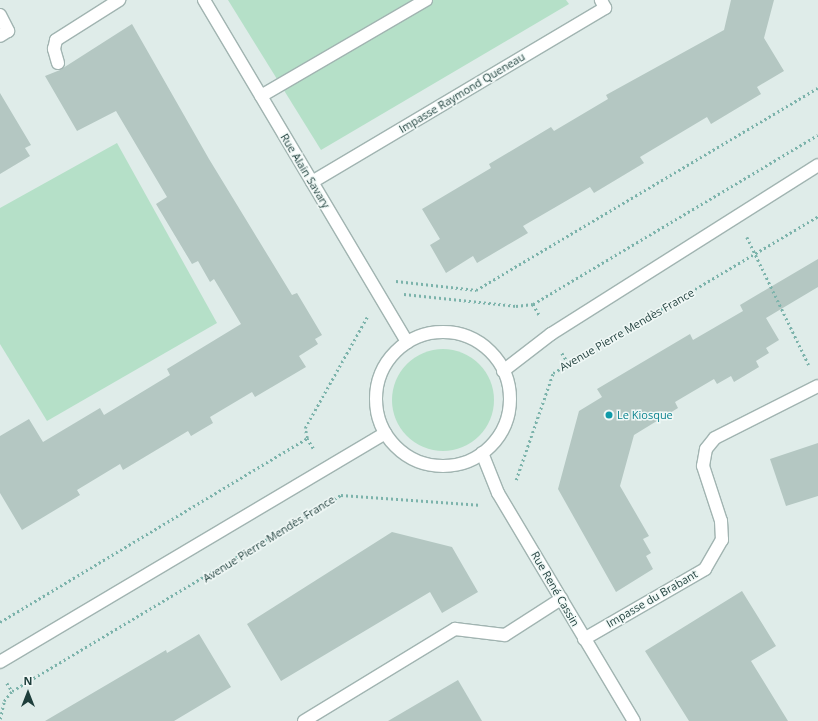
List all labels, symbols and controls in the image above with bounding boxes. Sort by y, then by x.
street label: Impasse Raymond Queneau [397,50,527,136]
street label: Rue Alain Savary [278,131,332,211]
street label: Avenue Pierre Mendès France [557,286,697,374]
place label: Le Kiosque [617,408,673,422]
marker: Le Kiosque [604,410,614,420]
street label: Avenue Pierre Mendès France [201,493,337,585]
street label: Rue René Cassin [528,549,582,629]
street label: Impasse du Brabant [604,567,700,631]
north arrow [8,673,48,713]
text: N [24,673,32,688]

